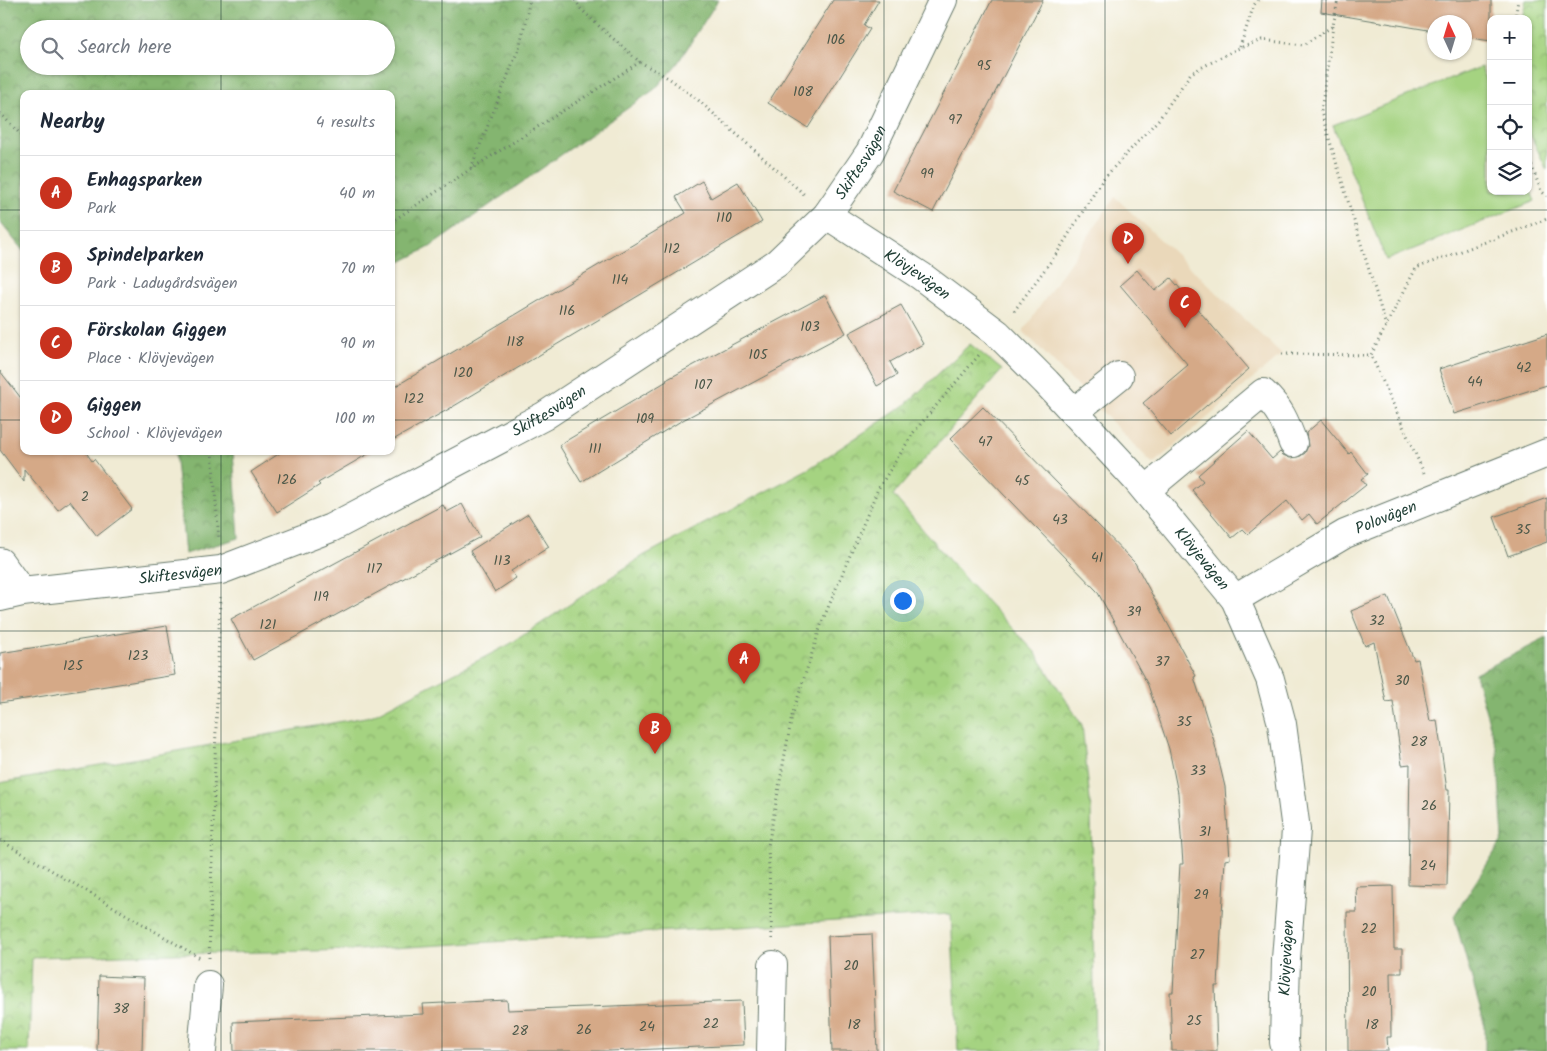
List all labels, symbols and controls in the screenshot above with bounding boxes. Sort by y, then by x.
north arrow [1427,15,1472,60]
map controls [1487,15,1532,195]
button: + [1487,15,1532,60]
search box [20,20,395,75]
house number: 106 [826,29,846,51]
text: Search here [78,33,172,63]
icon: search [38,34,66,62]
house number: 95 [977,55,993,77]
button: − [1487,60,1532,105]
house number: 108 [793,81,813,103]
button: locate [1487,105,1532,150]
text: Nearby [40,106,105,139]
house number: 97 [948,109,962,131]
text: 4 results [316,110,375,135]
street label: Skiftesvägen [828,121,894,205]
button: layers [1487,150,1532,195]
house number: 99 [920,163,934,185]
text: Enhagsparken [87,166,202,196]
text: A [51,181,61,206]
text: 40 m [339,181,375,206]
text: Park [87,196,116,221]
house number: 110 [716,207,732,229]
pin: D [1112,223,1144,264]
house number: 112 [664,238,680,260]
text: Spindelparken [87,241,204,271]
street label: Klövjevägen [879,243,956,307]
text: B [51,256,61,281]
text: 70 m [340,256,375,281]
house number: 114 [612,269,629,291]
text: Park · Ladugårdsvägen [87,271,237,296]
pin: C [1169,287,1201,328]
house number: 116 [559,300,575,322]
text: Förskolan Giggen [87,316,227,346]
house number: 103 [800,316,820,338]
text: C [51,331,61,356]
text: 90 m [340,331,375,356]
house number: 118 [506,331,524,353]
house number: 105 [749,344,769,366]
text: Place · Klövjevägen [87,346,214,371]
house number: 42 [1516,357,1532,379]
house number: 120 [453,362,473,384]
house number: 44 [1467,371,1483,393]
house number: 107 [694,374,712,396]
street label: Skiftesvägen [507,379,592,443]
house number: 122 [404,388,424,410]
text: Giggen [87,391,141,421]
text: D [51,406,61,431]
text: 100 m [335,406,375,431]
house number: 109 [636,408,654,430]
text: School · Klövjevägen [87,421,223,446]
house number: 47 [978,431,993,453]
house number: 111 [588,438,602,460]
house number: 126 [277,469,297,491]
house number: 45 [1014,470,1031,492]
house number: 2 [81,486,89,508]
street label: Polovägen [1351,494,1421,541]
house number: 43 [1052,509,1068,531]
house number: 35 [1515,519,1532,541]
street label: Klövjevägen [1168,521,1236,596]
house number: 41 [1091,547,1103,569]
house number: 113 [494,550,510,572]
street label: Skiftesvägen [137,557,223,592]
house number: 117 [366,558,382,580]
house number: 119 [313,586,329,608]
your location [890,588,916,614]
house number: 39 [1127,601,1142,623]
house number: 32 [1369,610,1385,632]
house number: 121 [260,614,276,636]
pin: A [728,643,760,684]
house number: 123 [128,645,148,667]
house number: 37 [1155,651,1170,673]
house number: 125 [63,655,84,677]
house number: 30 [1395,670,1410,692]
house number: 35 [1176,711,1193,733]
pin: B [639,713,671,754]
house number: 28 [1411,731,1428,753]
house number: 33 [1190,760,1206,782]
house number: 26 [1421,795,1437,817]
house number: 31 [1199,821,1211,843]
house number: 24 [1420,855,1436,877]
house number: 29 [1194,884,1209,906]
house number: 22 [1361,918,1377,940]
street label: Klövjevägen [1273,919,1301,997]
house number: 27 [1190,944,1205,966]
house number: 20 [843,955,859,977]
house number: 20 [1361,981,1377,1003]
house number: 38 [113,998,130,1020]
house number: 25 [1186,1010,1203,1032]
house number: 22 [703,1013,719,1035]
house number: 18 [848,1014,861,1036]
house number: 18 [1366,1014,1379,1036]
house number: 24 [639,1016,655,1038]
house number: 26 [576,1019,592,1041]
house number: 28 [512,1020,529,1042]

